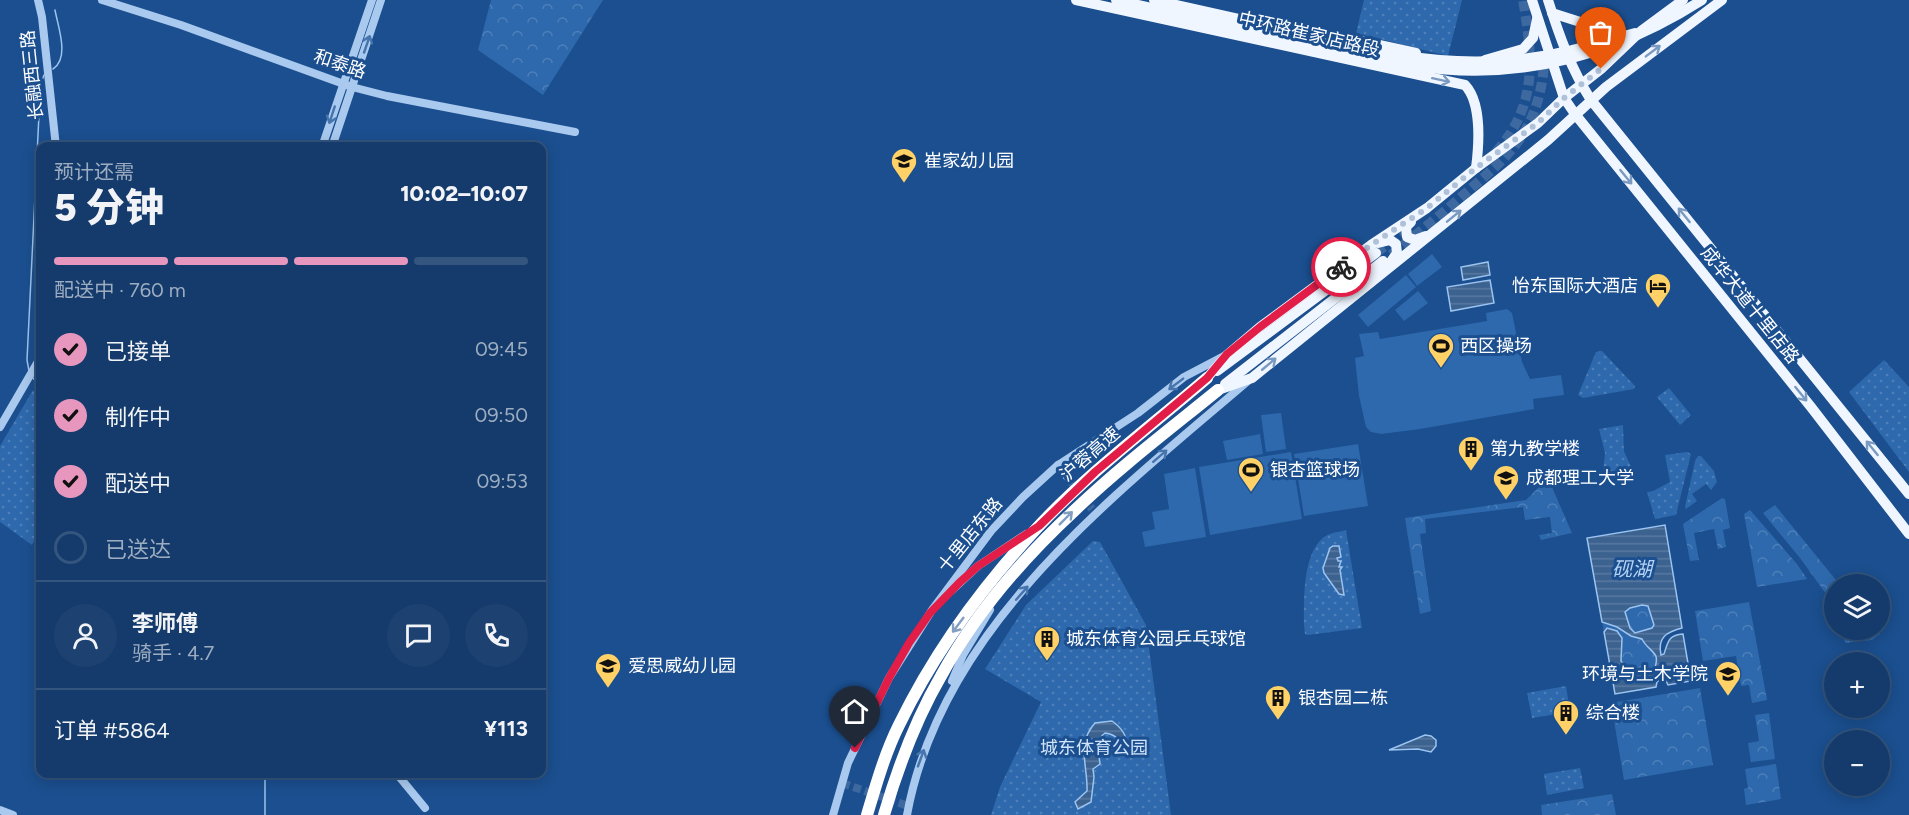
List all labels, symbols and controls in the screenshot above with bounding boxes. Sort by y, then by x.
street label: 中环路崔家店路段 [1236,7,1382,61]
pin [1575,7,1626,69]
icon: bag [1584,16,1617,49]
street label: 长融西三路 [16,29,48,121]
one-way arrow [362,35,373,53]
street label: 和泰路 [311,45,369,83]
one-way arrow [1645,45,1661,58]
one-way arrow [1431,75,1451,86]
one-way arrow [326,105,337,124]
school or university icon: 崔家幼儿园 [889,146,919,184]
place label: 崔家幼儿园 [924,150,1014,172]
text: 预计还需 [54,160,134,184]
one-way arrow [1619,169,1632,185]
text: 10:02–10:07 [400,180,528,207]
text: 5 分钟 [54,184,164,231]
one-way arrow [1677,208,1691,223]
one-way arrow [1446,209,1461,223]
courier [1311,237,1371,297]
street label: 成华大道十里店路 [1696,242,1804,368]
icon: bike [1325,251,1358,284]
hotel icon: 怡东国际大酒店 [1643,271,1673,309]
place label: 怡东国际大酒店 [1512,275,1638,297]
text: 配送中 · 760 m [54,278,186,302]
sports icon: 西区操场 [1426,331,1456,369]
icon: check [54,333,87,366]
place label: 西区操场 [1460,335,1532,357]
text: 09:45 [475,337,528,361]
text: 已接单 [105,338,171,365]
one-way arrow [1261,357,1276,371]
one-way arrow [1168,377,1184,390]
one-way arrow [1794,386,1807,402]
icon: check [54,399,87,432]
text: 09:50 [474,403,528,427]
text: 制作中 [105,404,171,431]
street label: 沪蓉高速 [1056,422,1124,486]
building icon: 第九教学楼 [1456,434,1486,472]
place label: 第九教学楼 [1490,438,1580,460]
one-way arrow [1866,440,1879,456]
one-way arrow [1152,449,1167,463]
sports icon: 银杏篮球场 [1236,455,1266,493]
place label: 银杏篮球场 [1270,459,1360,481]
school or university icon: 成都理工大学 [1491,463,1521,501]
icon: check [54,465,87,498]
place label: 成都理工大学 [1526,467,1634,489]
text: 09:53 [476,469,528,493]
text: 配送中 [105,470,171,497]
street label: 十里店东路 [933,493,1007,577]
one-way arrow [1059,511,1074,526]
text: 已送达 [105,536,171,563]
water label: 砚湖 [1612,557,1655,581]
map controls [1824,574,1890,796]
button: layers [1824,574,1890,640]
one-way arrow [1015,585,1028,601]
button: person [54,604,117,667]
button: chat [387,604,450,667]
button: phone [465,604,528,667]
text: 李师傅 [132,610,198,637]
one-way arrow [952,617,964,633]
building icon: 城东体育公园乒乓球馆 [1032,624,1062,662]
place label: 城东体育公园乒乓球馆 [1066,628,1246,650]
text: 骑手 · 4.7 [132,641,214,665]
school or university icon: 爱思威幼儿园 [593,651,623,689]
button: + [1824,652,1890,718]
place label: 爱思威幼儿园 [628,655,736,677]
school or university icon: 环境与土木学院 [1713,659,1743,697]
place label: 环境与土木学院 [1582,663,1708,685]
building icon: 银杏园二栋 [1263,683,1293,721]
pin [829,686,880,748]
place label: 银杏园二栋 [1298,687,1388,709]
icon: home [838,695,871,728]
building icon: 综合楼 [1551,698,1581,736]
place label: 综合楼 [1586,702,1640,724]
text: ¥113 [484,715,528,742]
text: 订单 #5864 [54,717,170,744]
button: − [1824,730,1890,796]
park label: 城东体育公园 [1040,737,1148,759]
one-way arrow [917,750,928,768]

